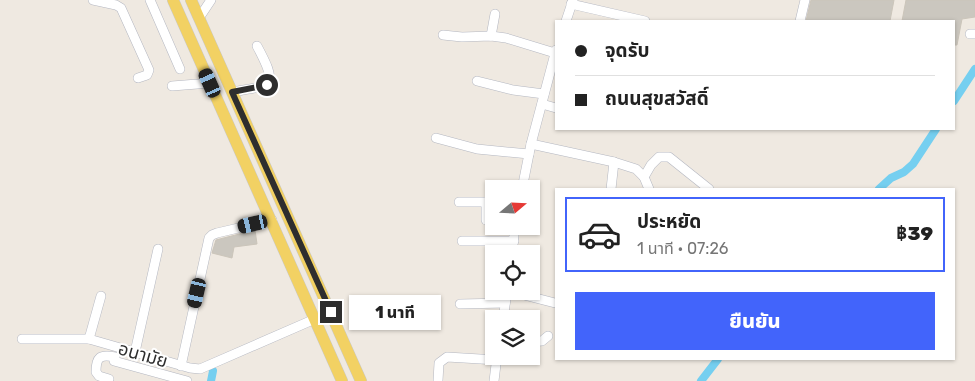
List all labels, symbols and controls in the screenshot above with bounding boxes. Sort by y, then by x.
text: จุดรับ [605,39,650,62]
car [197,66,222,100]
route start [256,74,278,96]
text: ถนนสุขสวัสดิ์ [605,87,709,110]
north arrow [485,180,540,235]
map controls [485,180,540,365]
text: ประหยัด [637,210,701,233]
icon: car [577,212,622,257]
car [236,213,269,235]
text: ฿39 [896,222,933,245]
text: 1 นาที · 07:26 [637,239,728,258]
button: locate [485,245,540,300]
car [186,277,207,309]
button: ยืนยัน [575,292,935,350]
callout: 1 นาที [348,294,441,330]
route end [320,301,342,323]
text: 1 นาที [375,303,415,322]
button: layers [485,310,540,365]
street label: อนามัย [116,337,170,373]

